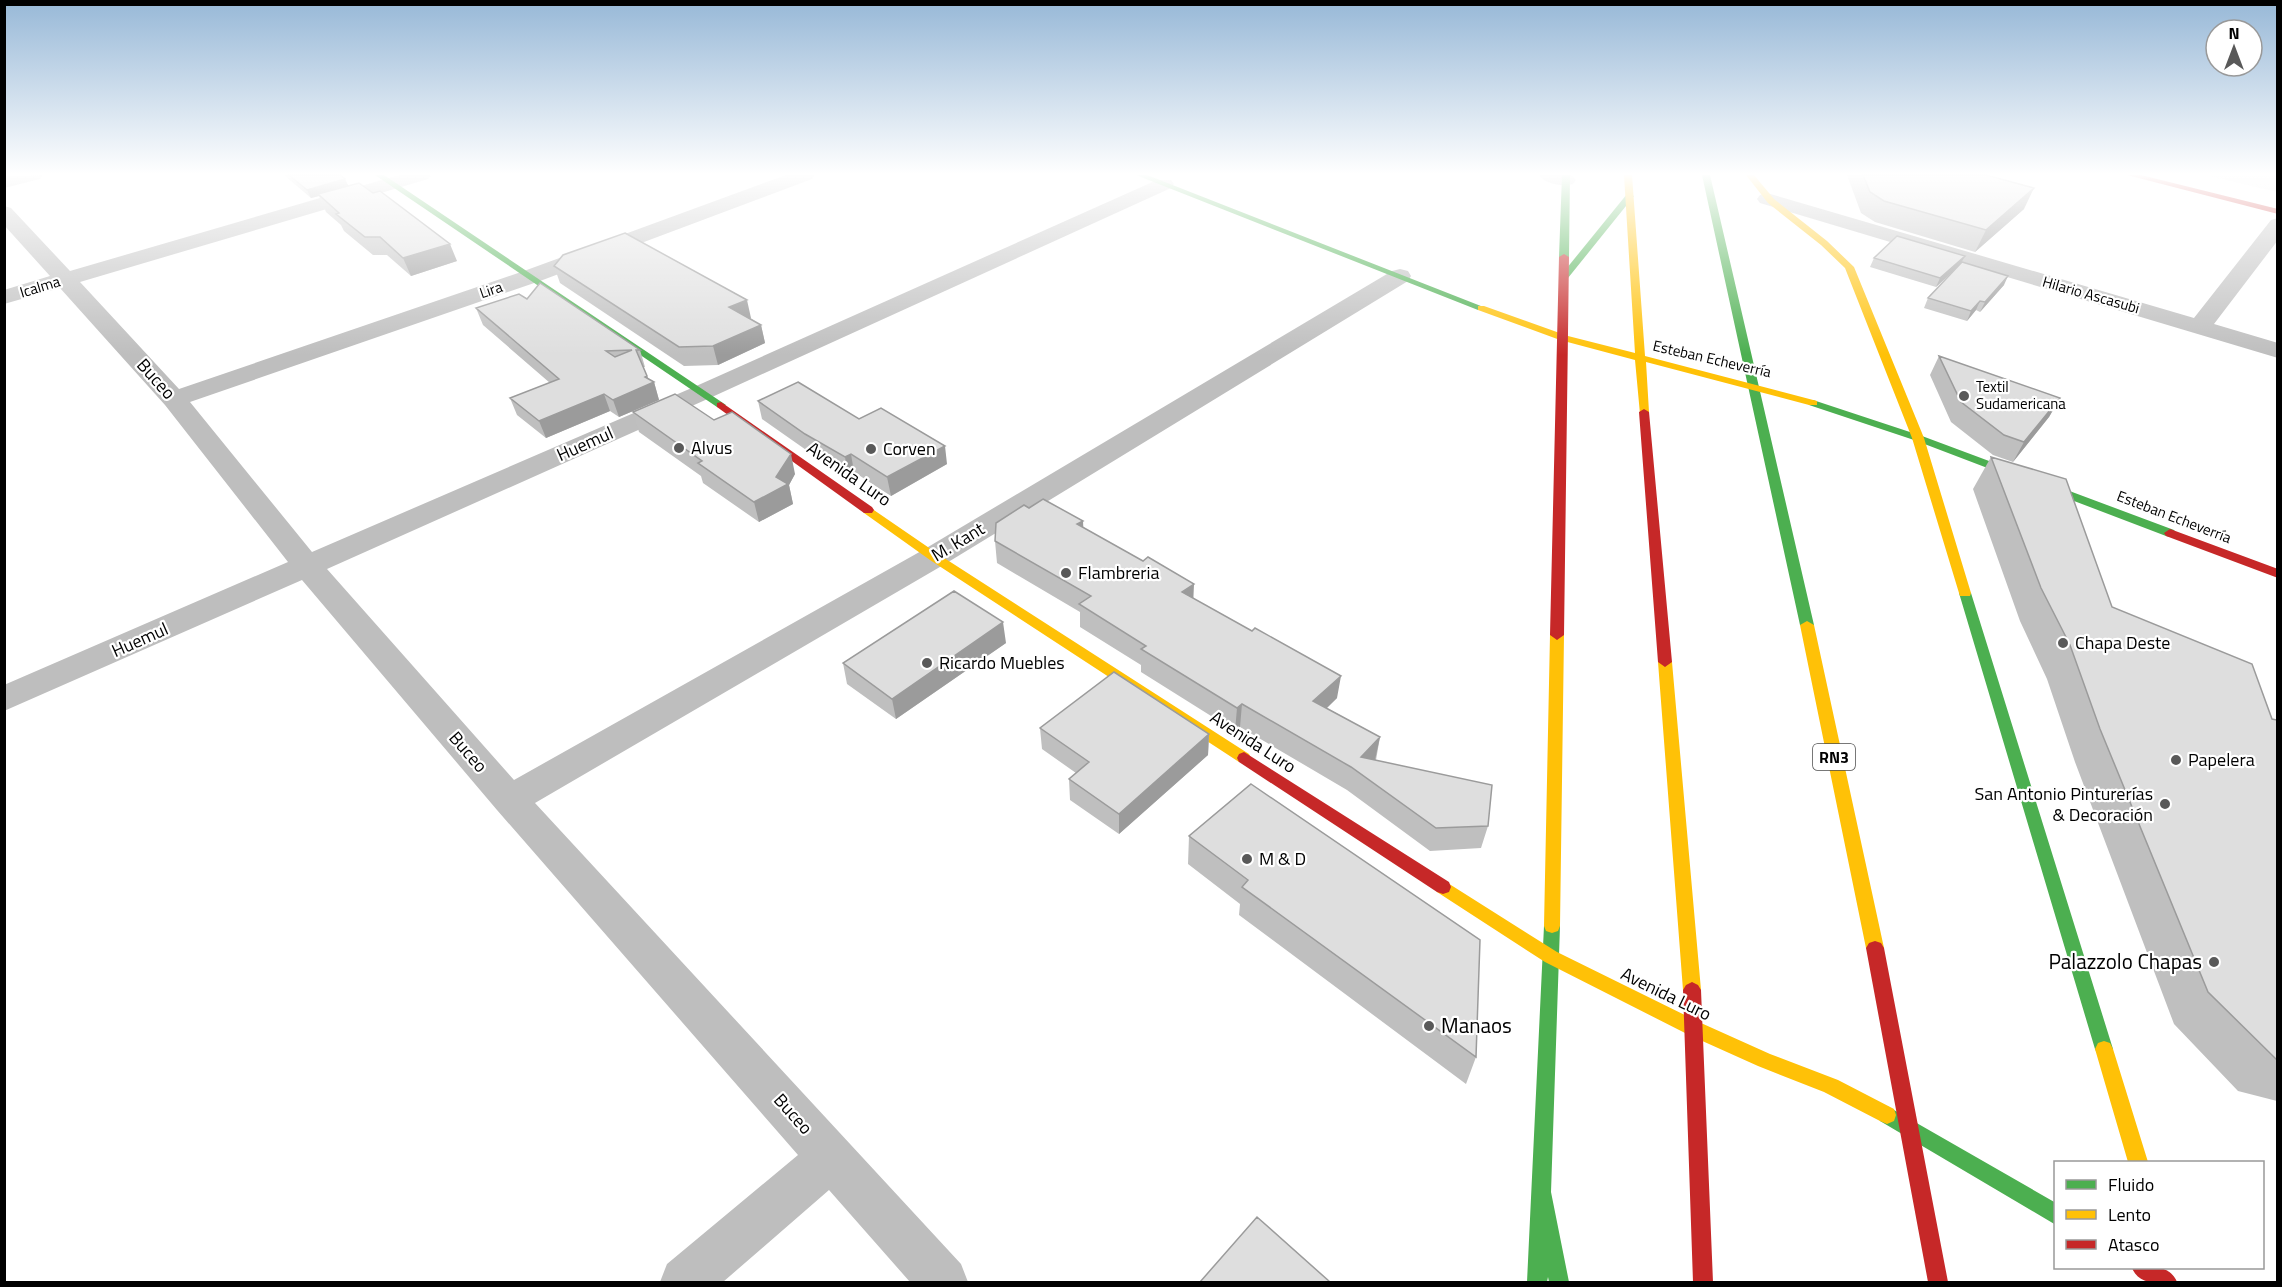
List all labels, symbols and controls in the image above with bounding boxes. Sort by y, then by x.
north arrow [2204,18,2264,78]
text: N [2228,21,2240,45]
street label: Icalma [17,269,63,304]
street label: Hilario Ascasubi [2040,270,2142,319]
street label: Lira [476,275,506,304]
street label: Esteban Echeverría [1651,334,1774,383]
street label: Buceo [131,352,182,405]
place label: Textil Sudamericana [1976,375,2066,415]
marker: Textil Sudamericana [1957,389,1971,403]
street label: Huemul [552,419,617,468]
place label: Alvus [691,434,732,461]
street label: Avenida Luro [802,434,897,513]
place label: Corven [883,435,936,462]
marker: Alvus [672,441,686,455]
marker: Corven [864,442,878,456]
street label: Esteban Echeverría [2114,484,2235,549]
street label: M. Kant [926,515,990,568]
place label: Flambreria [1078,559,1160,586]
marker: Flambreria [1059,566,1073,580]
street label: Huemul [107,615,172,664]
place label: Chapa Deste [2075,629,2170,656]
marker: Chapa Deste [2056,636,2070,650]
place label: Ricardo Muebles [939,649,1065,676]
marker: Ricardo Muebles [920,656,934,670]
street label: Avenida Luro [1205,704,1302,780]
street label: Buceo [443,725,494,778]
road number: RN3 [1813,744,1855,770]
place label: Papelera [2188,746,2255,773]
marker: Papelera [2169,753,2183,767]
place label: San Antonio Pinturerías & Decoración [1975,780,2153,828]
marker: San Antonio Pinturerías & Decoración [2158,797,2172,811]
place label: M & D [1259,845,1306,872]
marker: M & D [1240,852,1254,866]
place label: Palazzolo Chapas [2048,945,2202,977]
marker: Palazzolo Chapas [2207,955,2221,969]
street label: Avenida Luro [1616,960,1716,1027]
place label: Manaos [1441,1009,1512,1041]
marker: Manaos [1422,1019,1436,1033]
street label: Buceo [768,1087,819,1140]
legend [2054,1161,2264,1269]
text: Fluido [2108,1171,2154,1198]
text: Lento [2108,1201,2151,1228]
text: Atasco [2108,1231,2159,1258]

